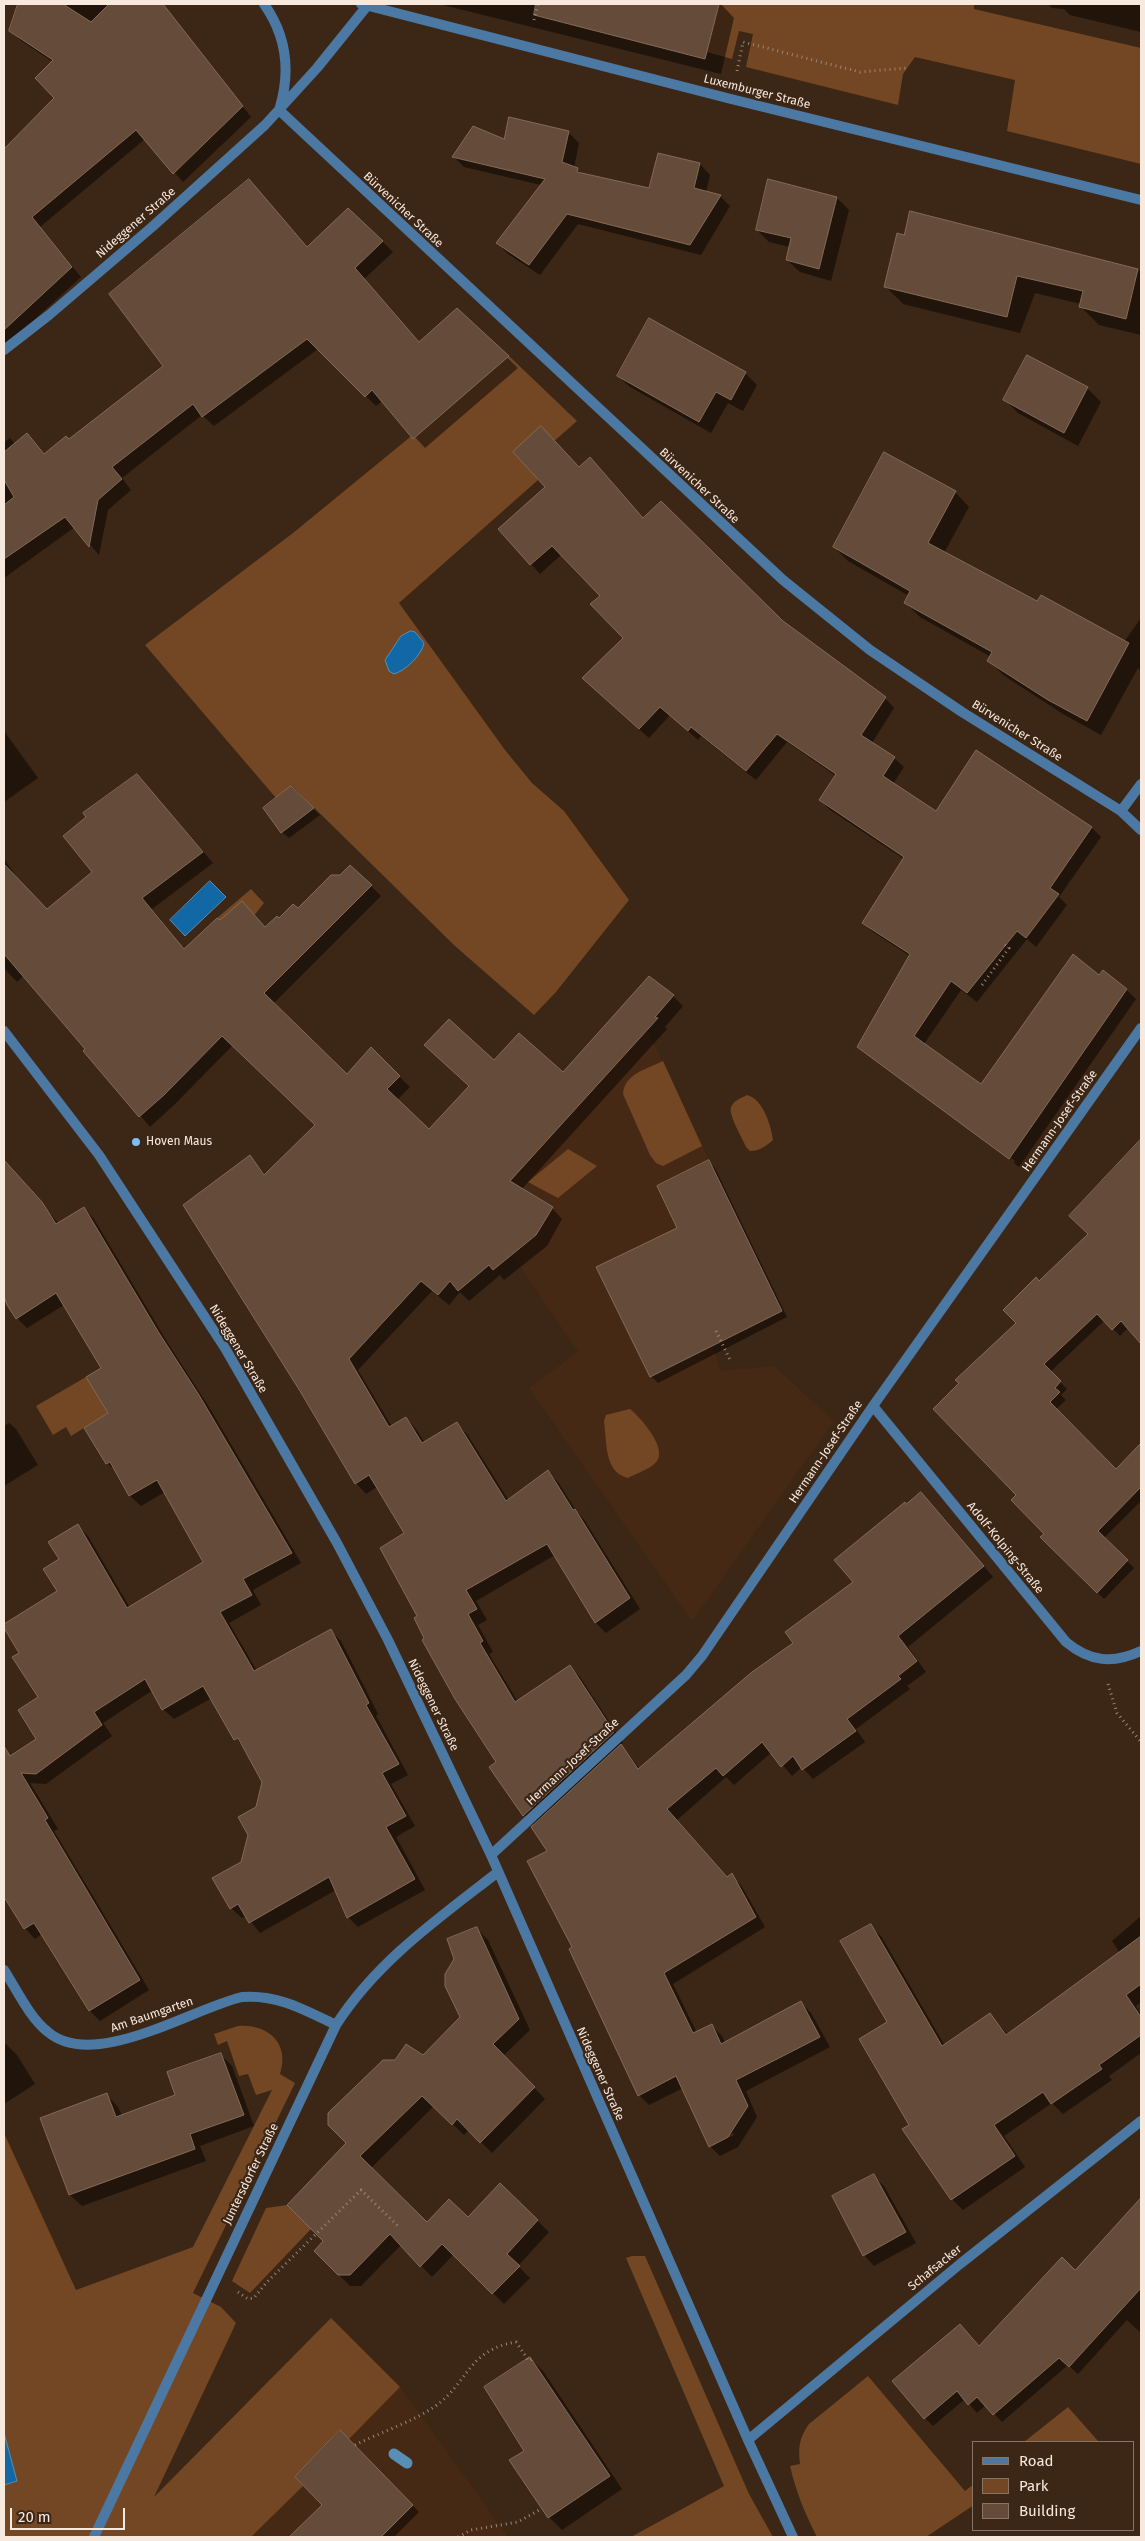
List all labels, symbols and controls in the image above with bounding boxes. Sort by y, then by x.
street label: Luxemburger Straße [702,72,812,112]
street label: Bürvenicher Straße [360,169,446,251]
street label: Nideggener Straße [93,185,179,261]
street label: Bürvenicher Straße [656,445,742,527]
street label: Bürvenicher Straße [969,697,1065,765]
street label: Hermann-Josef-Straße [1019,1067,1101,1175]
place label: Hoven Maus [146,1135,212,1149]
marker: Hoven Maus [130,1136,142,1148]
street label: Nideggener Straße [206,1302,270,1396]
street label: Hermann-Josef-Straße [786,1398,866,1506]
street label: Adolf-Kolping-Straße [964,1499,1046,1597]
street label: Nideggener Straße [404,1657,462,1753]
street label: Hermann-Josef-Straße [524,1715,622,1809]
street label: Am Baumgarten [109,1994,195,2036]
street label: Nideggener Straße [573,2025,627,2123]
street label: Juntersdorfer Straße [220,2121,282,2227]
street label: Schafsacker [905,2242,965,2294]
legend [972,2441,1135,2531]
text: Road [1019,2452,1054,2470]
text: Park [1019,2477,1049,2495]
scale bar [12,2498,128,2530]
text: Building [1019,2502,1075,2520]
text: 20 m [18,2508,51,2526]

